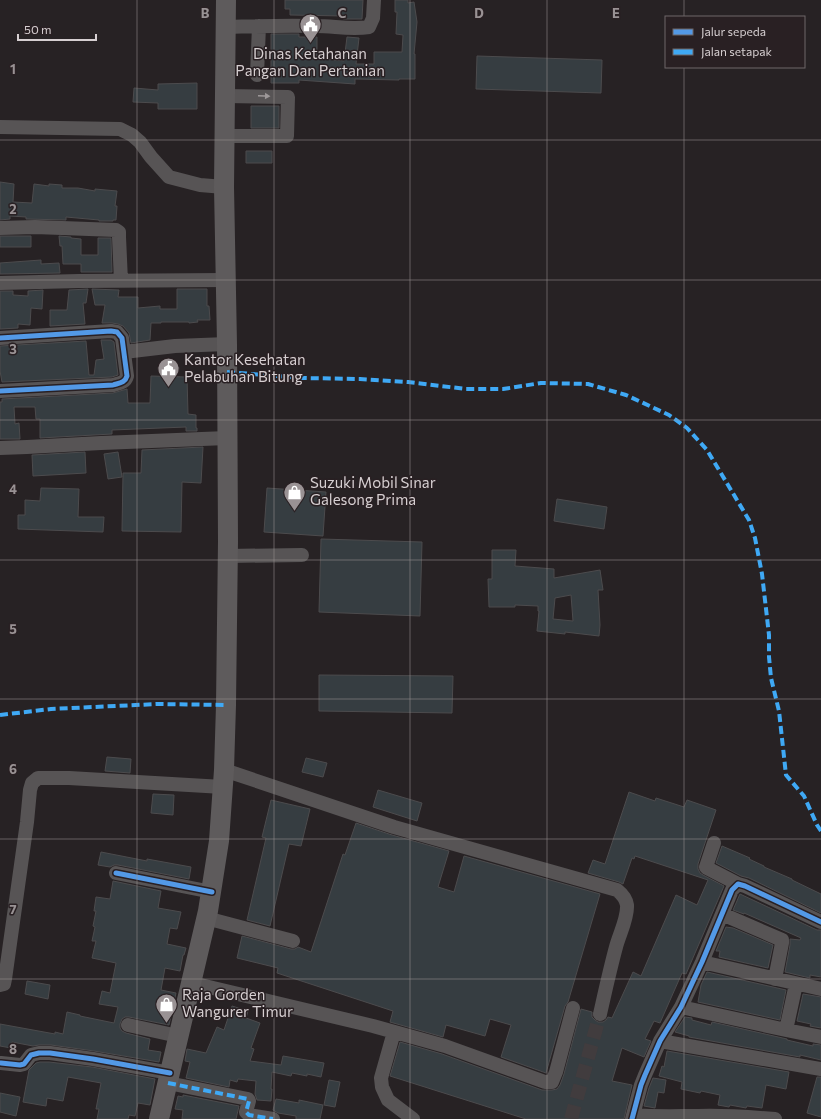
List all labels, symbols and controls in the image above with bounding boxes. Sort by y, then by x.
text: B [201,5,210,21]
text: C [338,5,347,21]
text: D [474,5,484,21]
text: E [612,5,620,21]
public building icon: Dinas Ketahanan Pangan Dan Pertanian [297,12,323,45]
scale bar [18,16,96,42]
legend [665,16,805,68]
text: 50 m [24,22,52,36]
text: Jalur sepeda [701,24,766,39]
place label: Dinas Ketahanan Pangan Dan Pertanian [235,44,385,79]
text: Jalan setapak [701,44,773,59]
text: 1 [10,61,16,77]
one-way arrow [258,93,270,100]
text: 2 [9,201,17,217]
text: 3 [9,341,17,357]
place label: Kantor Kesehatan Pelabuhan Bitung [184,350,306,385]
public building icon: Kantor Kesehatan Pelabuhan Bitung [156,356,182,389]
place label: Suzuki Mobil Sinar Galesong Prima [310,473,436,508]
shop icon: Suzuki Mobil Sinar Galesong Prima [282,479,308,512]
text: 4 [9,481,17,497]
text: 5 [9,621,17,637]
text: 6 [9,761,17,777]
text: 7 [9,901,17,917]
place label: Raja Gorden Wangurer Timur [182,985,293,1020]
shop icon: Raja Gorden Wangurer Timur [154,991,180,1024]
text: 8 [9,1041,17,1057]

